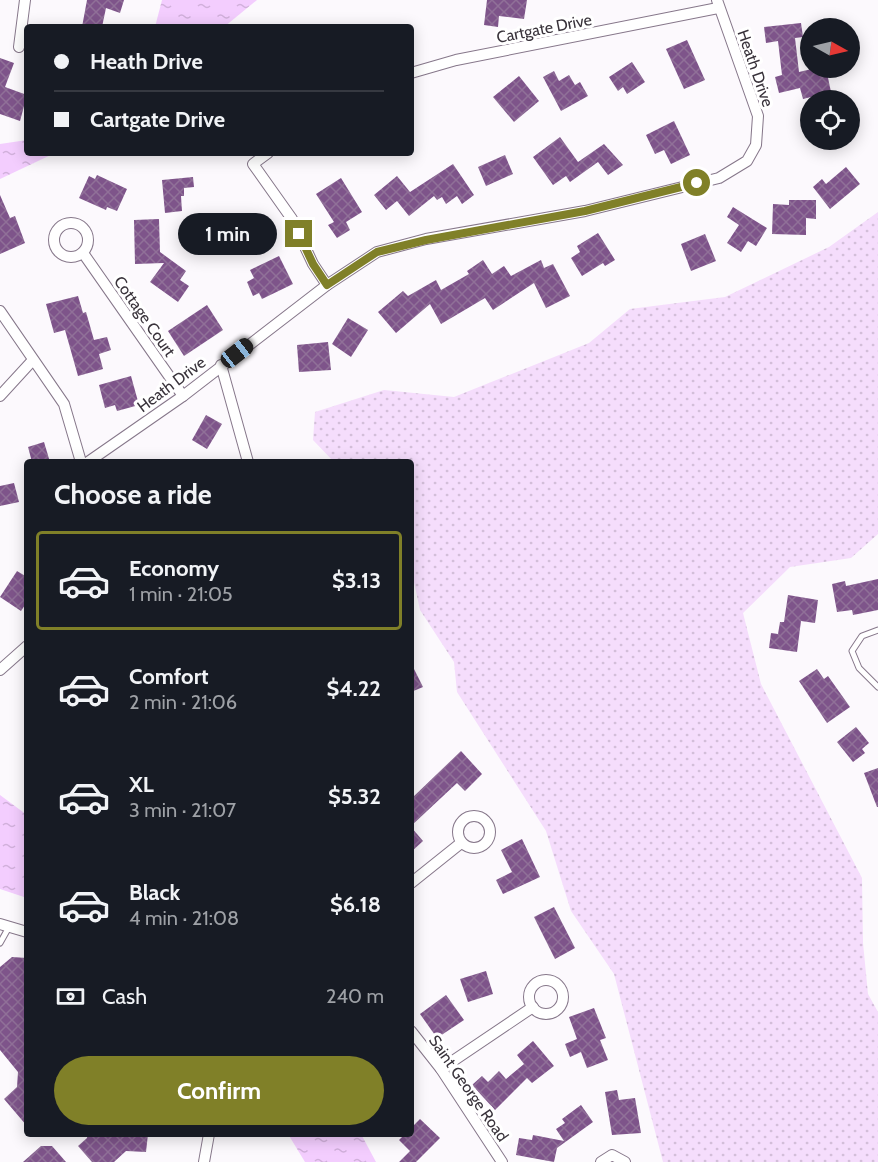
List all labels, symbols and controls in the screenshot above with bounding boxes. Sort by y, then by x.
street label: Cartgate Drive [495,10,593,47]
north arrow [800,18,860,78]
map controls [800,18,860,150]
street label: Heath Drive [733,27,778,109]
text: Heath Drive [90,48,203,75]
button: locate [800,90,860,150]
text: Cartgate Drive [90,106,225,133]
route start [683,169,710,196]
callout: 1 min [179,213,278,255]
route end [285,220,312,247]
text: 1 min [205,222,250,246]
street label: Cottage Court [110,272,180,361]
car [217,335,257,371]
street label: Heath Drive [134,353,209,416]
text: Choose a ride [54,478,212,511]
icon: car [57,554,111,608]
text: Economy [129,555,219,582]
text: $3.13 [332,567,381,594]
text: 1 min · 21:05 [129,582,233,606]
icon: car [57,662,111,716]
text: Comfort [129,663,208,690]
text: $4.22 [326,675,381,702]
text: 2 min · 21:06 [129,690,237,714]
icon: car [57,770,111,824]
text: XL [129,771,154,798]
text: $5.32 [328,783,381,810]
text: 3 min · 21:07 [129,798,236,822]
icon: car [57,878,111,932]
text: Black [129,879,180,906]
text: $6.18 [330,891,381,918]
text: 4 min · 21:08 [129,906,239,930]
icon: cash [54,980,87,1013]
text: Cash [102,983,147,1010]
text: 240 m [326,984,384,1008]
street label: Saint George Road [425,1032,512,1145]
button: Confirm [54,1056,384,1125]

